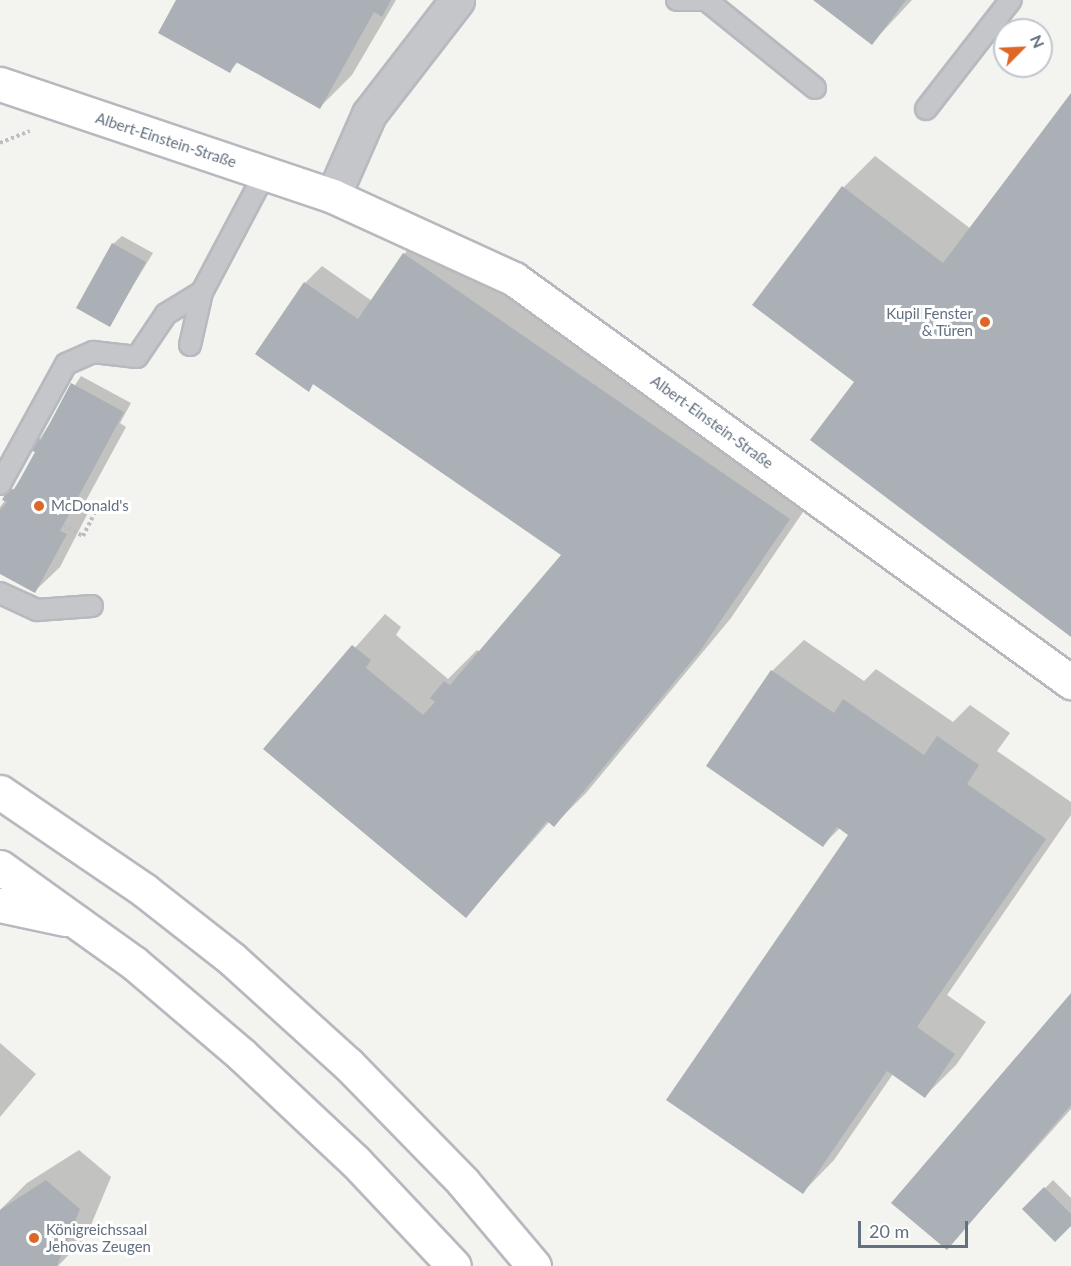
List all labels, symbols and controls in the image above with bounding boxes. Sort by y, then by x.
north arrow [993,18,1053,78]
text: N [1027,32,1049,51]
street label: Albert-Einstein-Straße [93,109,239,171]
place label: Kupil Fenster & Türen [886,304,973,339]
marker: Kupil Fenster & Türen [978,315,992,329]
street label: Albert-Einstein-Straße [647,372,777,472]
place label: McDonald's [51,497,129,515]
marker: McDonald's [32,499,46,513]
scale bar [861,1209,970,1247]
place label: Königreichssaal Jehovas Zeugen [46,1220,151,1255]
text: 20 m [869,1220,909,1242]
marker: Königreichssaal Jehovas Zeugen [27,1231,41,1245]

